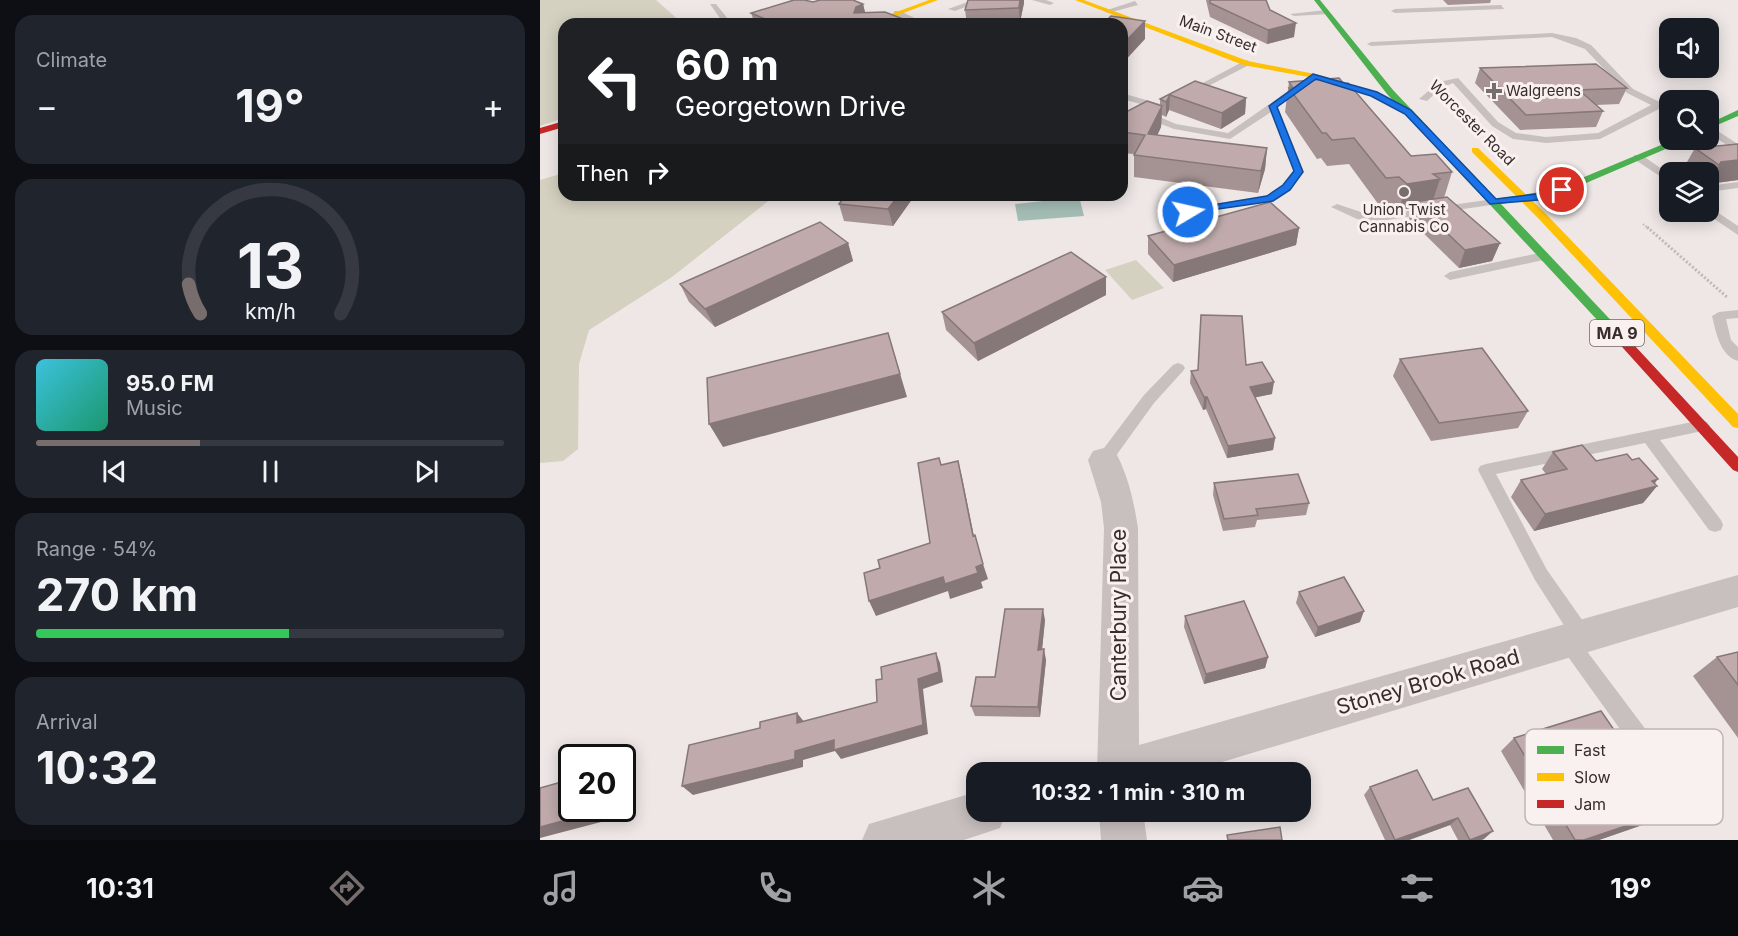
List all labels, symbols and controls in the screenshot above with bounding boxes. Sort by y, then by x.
street label: Main Street [1177,11,1260,56]
map controls [1659,18,1719,222]
button: sound [1659,18,1719,78]
text: 60 m [675,39,779,90]
icon: left [576,42,654,120]
text: Climate [36,48,107,72]
street label: Worcester Road [1426,76,1519,169]
text: 19° [235,78,305,133]
place label: Walgreens [1506,81,1581,100]
marker: Walgreens [1487,84,1501,98]
text: − [36,86,58,126]
text: + [482,86,504,126]
text: Georgetown Drive [675,90,906,123]
button: search [1659,90,1719,150]
icon: right [641,156,674,189]
text: Then [576,160,629,186]
button: layers [1659,162,1719,222]
pin [1536,164,1587,215]
icon: arrive [1545,173,1578,206]
position arrow [1156,180,1220,244]
marker: Union Twist Cannabis Co [1397,185,1411,199]
place label: Union Twist Cannabis Co [1359,200,1449,236]
text: 13 [236,228,304,303]
text: km/h [245,298,295,324]
road number: MA 9 [1590,320,1644,346]
text: 95.0 FM [126,370,214,396]
text: Music [126,396,183,420]
icon: previous [98,455,131,488]
icon: pause [254,455,287,488]
icon: next [410,455,443,488]
street label: Canterbury Place [1106,529,1131,701]
text: Range · 54% [36,537,157,561]
text: 270 km [36,567,198,622]
street label: Stoney Brook Road [1333,643,1522,720]
text: Arrival [36,710,98,734]
legend [1525,729,1723,825]
text: 10:32 [36,740,158,795]
text: Fast [1574,740,1606,760]
speed limit sign: 20 [558,744,636,822]
text: Slow [1574,767,1611,787]
text: 10:32 · 1 min · 310 m [1032,779,1245,805]
text: Jam [1574,794,1606,814]
icon: directions [326,867,368,909]
icon: music [540,867,582,909]
icon: phone [754,867,796,909]
icon: climate [968,867,1010,909]
icon: car [1182,867,1224,909]
icon: filters [1396,867,1438,909]
text: 10:31 [86,872,154,905]
text: 19° [1610,872,1652,905]

